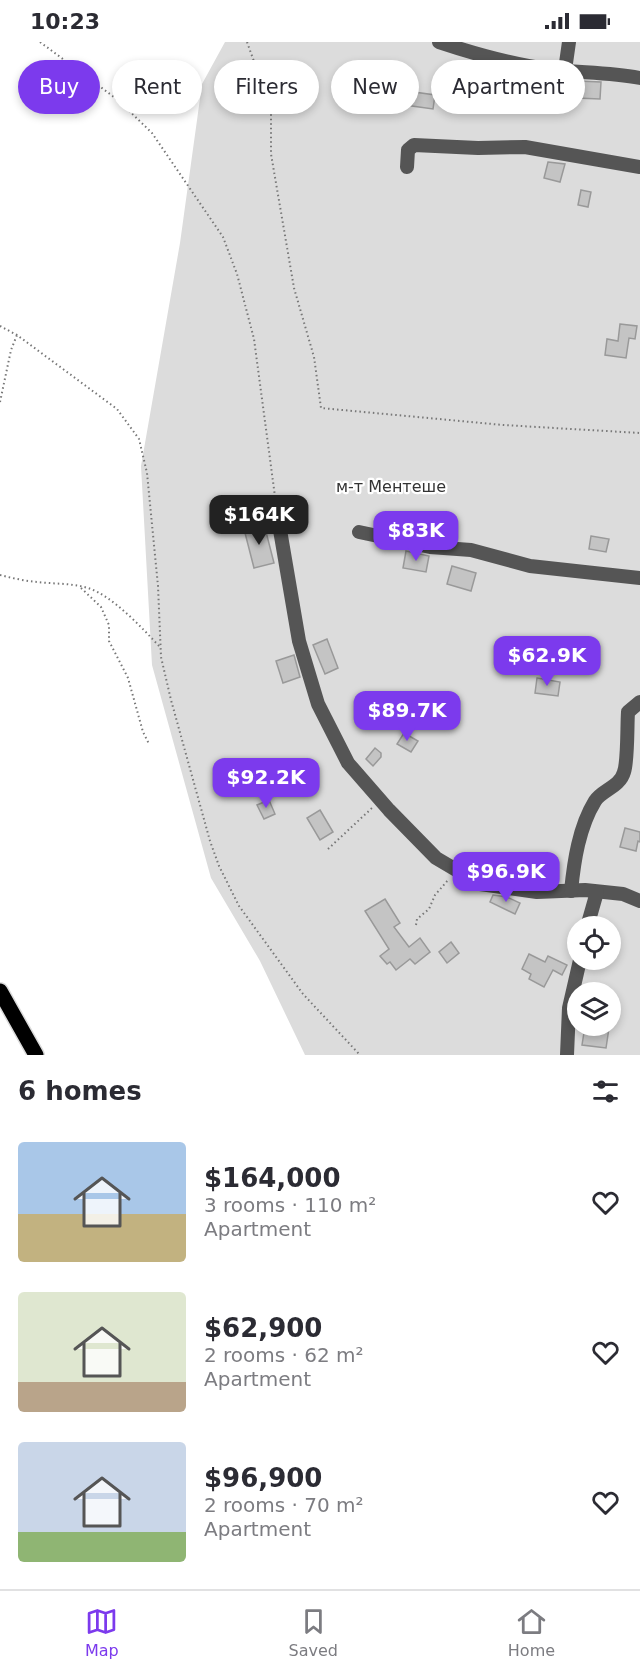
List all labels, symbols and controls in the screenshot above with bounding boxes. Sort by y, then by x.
text: 10:23 [30,9,100,34]
chip: Buy [18,60,100,114]
chip: Rent [112,60,202,114]
chip: Filters [214,60,319,114]
chip: New [331,60,419,114]
chip: Apartment [431,60,585,114]
park label: м-т Ментeше [336,477,446,496]
pin: $164K [217,495,301,546]
text: $164K [223,502,295,526]
pin: $83K [380,511,452,562]
text: $83K [387,518,445,542]
pin: $62.9K [498,636,596,687]
text: $62.9K [508,643,586,667]
pin: $89.7K [358,691,456,742]
text: $89.7K [368,698,446,722]
pin: $92.2K [217,758,315,809]
text: $92.2K [227,765,305,789]
pin: $96.9K [457,852,555,903]
text: $96.9K [467,859,545,883]
map controls [567,916,621,1036]
button: locate [567,916,621,970]
button: layers [567,982,621,1036]
icon: filters [589,1075,622,1108]
text: 6 homes [18,1076,142,1106]
text: $164,000 [204,1163,341,1193]
icon: home [66,1166,138,1238]
icon: heart [589,1186,622,1219]
text: 3 rooms · 110 m² [204,1193,376,1217]
text: Apartment [204,1217,311,1241]
text: $62,900 [204,1313,322,1343]
icon: home [66,1316,138,1388]
icon: heart [589,1336,622,1369]
text: 2 rooms · 62 m² [204,1343,364,1367]
text: Apartment [204,1367,311,1391]
text: $96,900 [204,1463,322,1493]
icon: home [66,1466,138,1538]
icon: heart [589,1486,622,1519]
text: 2 rooms · 70 m² [204,1493,364,1517]
text: Apartment [204,1517,311,1541]
tab: Map [85,1605,119,1660]
tab: Saved [289,1605,338,1660]
tab: Home [508,1605,555,1660]

